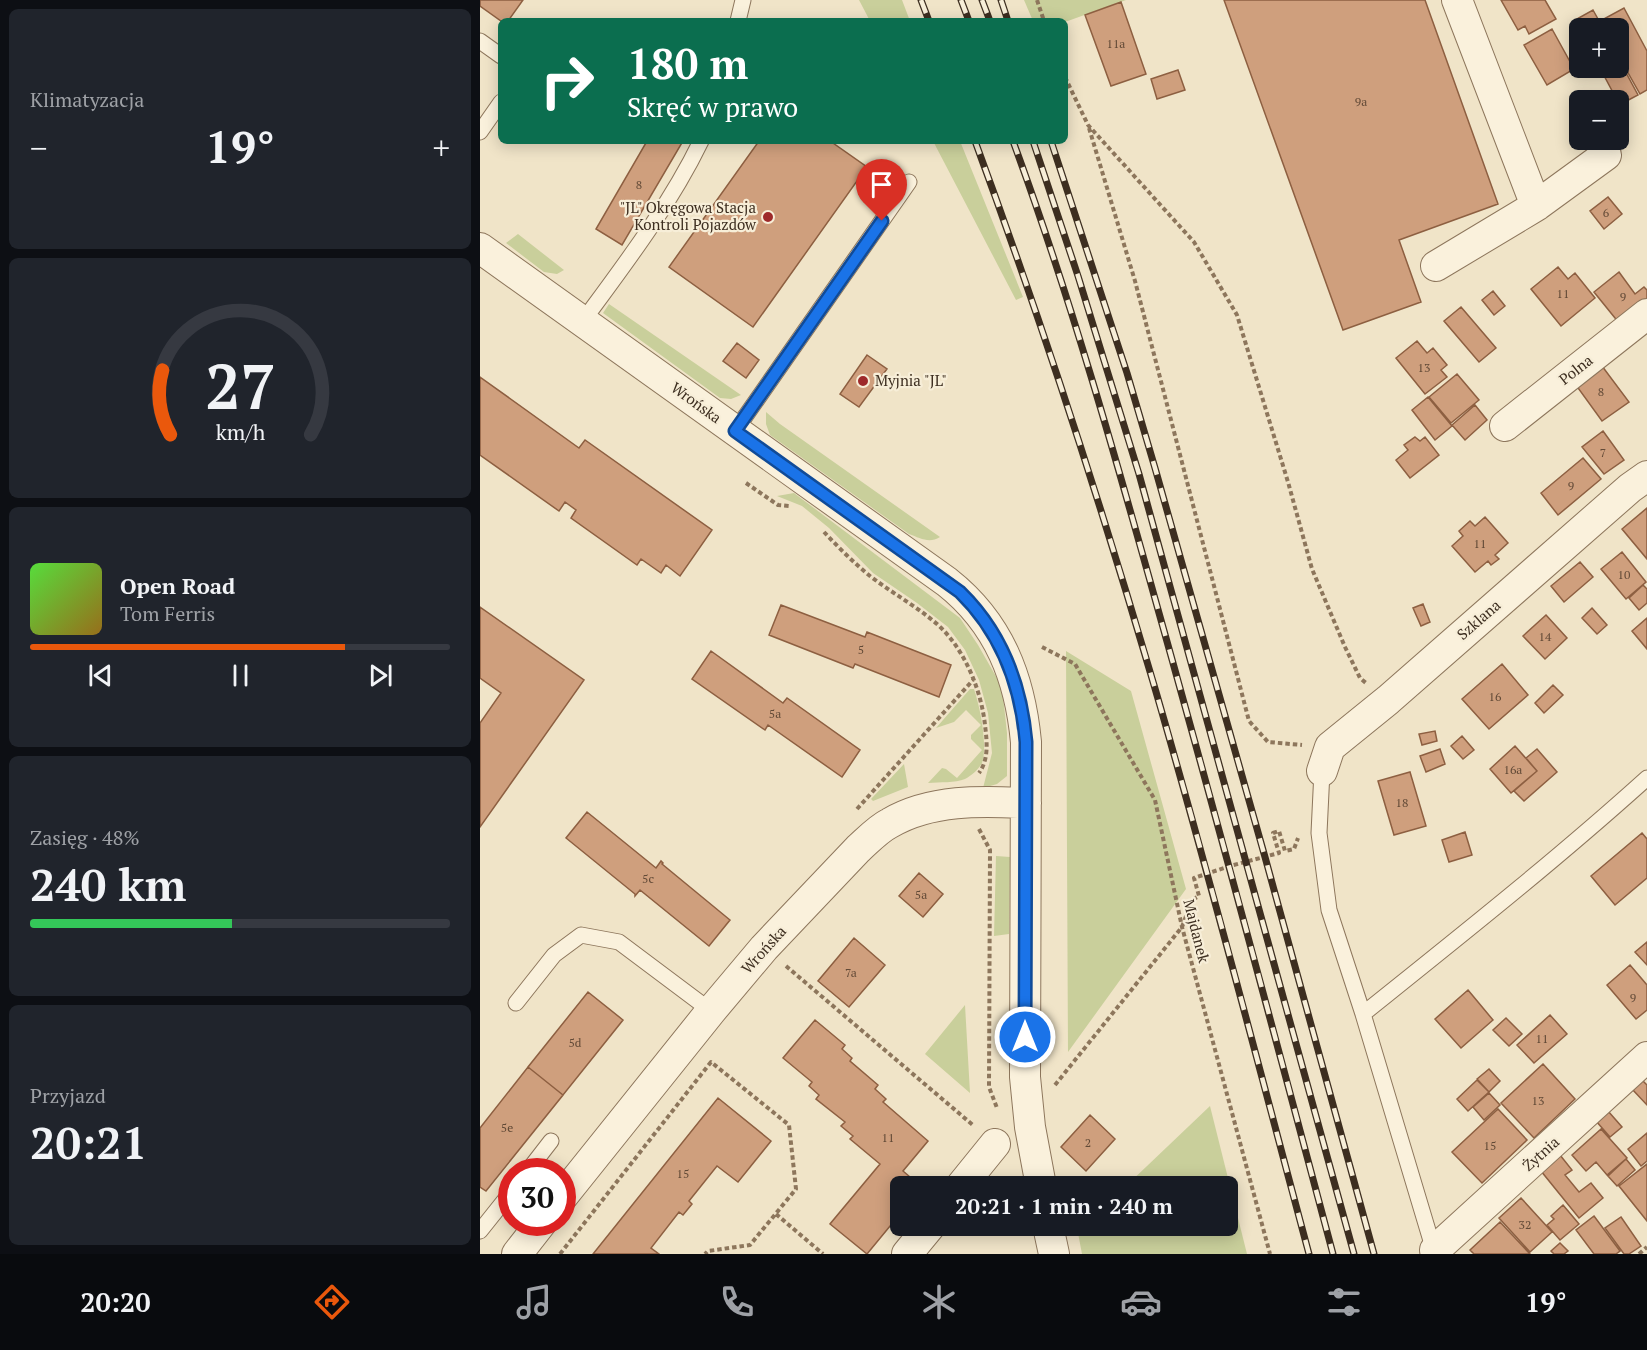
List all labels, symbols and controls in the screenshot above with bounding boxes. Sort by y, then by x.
map controls [1569,18,1629,150]
button: + [1569,18,1629,78]
text: 180 m [627,35,748,91]
house number: 11a [1107,36,1125,51]
icon: right [528,42,606,120]
text: Klimatyzacja [30,86,144,113]
text: Skręć w prawo [627,89,798,125]
button: − [1569,90,1629,150]
house number: 9a [1355,94,1367,109]
text: 19° [205,116,275,176]
text: − [30,126,48,169]
text: + [432,126,450,169]
pin [856,159,907,221]
icon: arrive [865,168,898,201]
house number: 8 [636,177,642,192]
place label: "JL" Okręgowa Stacja Kontroli Pojazdów [620,197,757,234]
house number: 6 [1603,205,1610,220]
marker: "JL" Okręgowa Stacja Kontroli Pojazdów [761,210,775,224]
house number: 11 [1557,286,1569,301]
house number: 9 [1620,289,1626,304]
text: 27 [205,344,275,427]
street label: Polna [1554,349,1597,389]
house number: 13 [1418,360,1430,375]
place label: Myjnia "JL" [875,370,947,390]
marker: Myjnia "JL" [856,374,870,388]
street label: Wrońska [667,377,726,428]
house number: 8 [1598,384,1604,399]
text: km/h [215,418,265,446]
house number: 7 [1600,445,1606,460]
house number: 9 [1568,478,1574,493]
house number: 11 [1474,536,1486,551]
house number: 10 [1618,567,1630,582]
text: Open Road [120,571,235,600]
street label: Szklana [1452,594,1505,644]
text: Tom Ferris [120,600,215,627]
house number: 14 [1539,629,1552,644]
house number: 5 [858,642,864,657]
icon: previous [84,659,117,692]
icon: pause [224,659,257,692]
icon: next [364,659,397,692]
house number: 16 [1489,689,1502,704]
house number: 5a [769,706,781,721]
house number: 16a [1504,762,1522,777]
house number: 18 [1396,795,1408,810]
text: Zasięg · 48% [30,824,140,851]
text: 240 km [30,854,186,914]
house number: 5c [642,871,654,886]
house number: 5a [915,887,927,902]
street label: Majdanek [1179,897,1215,965]
street label: Wrońska [736,921,790,978]
house number: 7a [845,965,857,980]
house number: 9 [1630,990,1636,1005]
position arrow [993,1005,1057,1069]
house number: 11 [1536,1031,1548,1046]
house number: 5d [568,1035,582,1050]
text: Przyjazd [30,1082,106,1109]
house number: 13 [1532,1093,1544,1108]
text: 20:21 [30,1112,147,1172]
house number: 5e [501,1120,513,1135]
house number: 11 [882,1130,894,1145]
street label: Żytnia [1518,1131,1563,1175]
house number: 2 [1085,1135,1091,1150]
house number: 15 [1484,1138,1496,1153]
speed limit sign: 30 [498,1158,576,1236]
house number: 15 [677,1166,689,1181]
text: 20:21 · 1 min · 240 m [955,1191,1173,1220]
house number: 32 [1519,1217,1531,1232]
icon: directions [311,1281,353,1323]
icon: music [513,1281,555,1323]
icon: phone [716,1281,758,1323]
icon: climate [918,1281,960,1323]
icon: car [1120,1281,1162,1323]
icon: filters [1323,1281,1365,1323]
text: 20:20 [80,1284,150,1320]
text: 19° [1525,1284,1567,1320]

